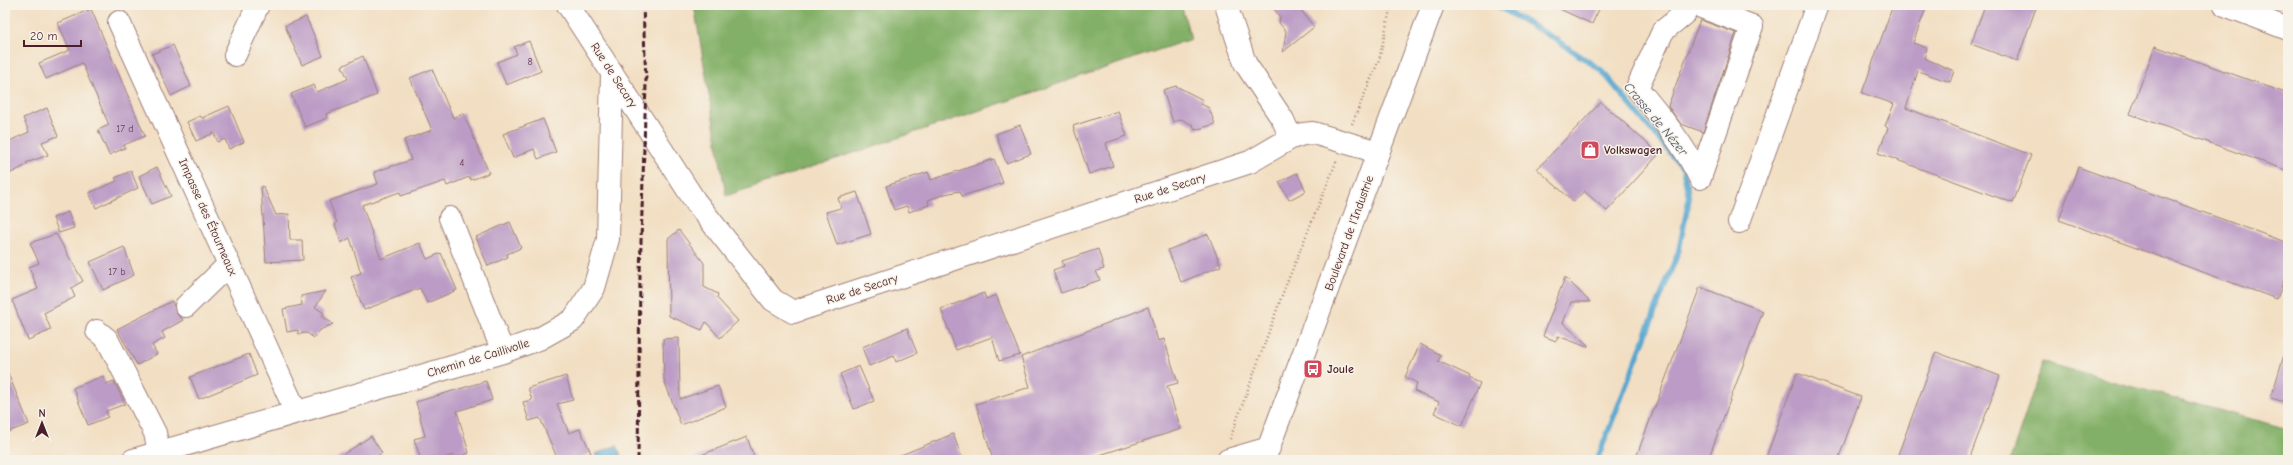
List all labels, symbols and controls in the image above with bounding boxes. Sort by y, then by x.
scale bar [24,22,81,48]
text: 20 m [30,29,58,43]
street label: Rue de Secary [588,40,640,111]
house number: 8 [527,56,533,68]
water label: Crasse de Nézer [1621,79,1692,159]
house number: 17 d [116,123,134,135]
shop icon: Volkswagen [1579,139,1601,161]
place label: Volkswagen [1604,143,1662,157]
street label: Impasse des Étourneaux [176,156,240,278]
house number: 4 [460,157,465,169]
street label: Rue de Secary [1132,170,1208,206]
street label: Boulevard de l'Industrie [1322,174,1376,292]
house number: 17 b [108,266,126,278]
street label: Rue de Secary [824,271,900,307]
street label: Chemin de Caillivolle [425,336,531,380]
bus stop icon: Joule [1302,358,1324,380]
place label: Joule [1327,362,1354,376]
north arrow [22,403,62,443]
text: N [38,407,46,420]

